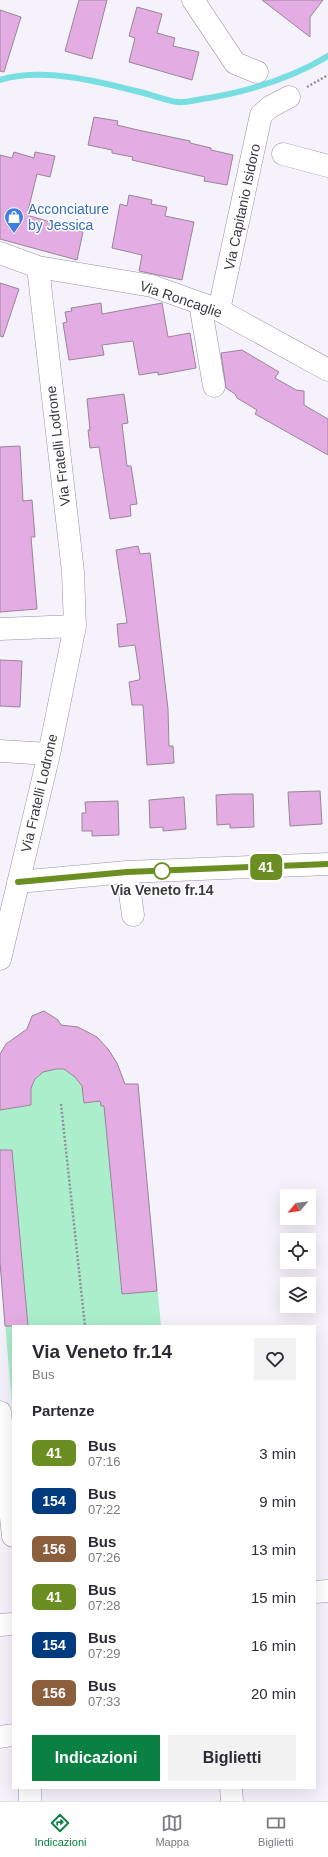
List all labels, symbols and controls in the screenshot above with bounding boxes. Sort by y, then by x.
street label: Via Capitanio Isidoro [221,142,263,272]
place label: Acconciature by Jessica [28,201,109,233]
shop icon: Acconciature by Jessica [3,206,25,234]
street label: Via Roncaglie [138,277,225,321]
street label: Via Fratelli Lodrone [43,385,73,507]
street label: Via Fratelli Lodrone [18,732,60,854]
line badge: 41 [248,854,284,880]
text: 41 [258,859,274,875]
marker: Via Veneto fr.14 [153,862,171,880]
place label: Via Veneto fr.14 [110,882,214,898]
north arrow [280,1189,316,1225]
map controls [280,1189,316,1313]
button: locate [280,1233,316,1269]
button: layers [280,1277,316,1313]
button: heart [254,1338,296,1380]
text: Via Veneto fr.14 [32,1341,172,1362]
text: Bus [32,1367,54,1382]
text: Partenze [32,1402,95,1419]
text: Bus [88,1437,116,1454]
text: 41 [46,1445,62,1461]
text: 3 min [259,1445,296,1462]
text: 07:16 [88,1454,121,1469]
text: Bus [88,1485,116,1502]
text: 154 [42,1493,66,1509]
text: 9 min [259,1493,296,1510]
text: 07:22 [88,1502,121,1517]
text: Bus [88,1533,116,1550]
text: 156 [42,1541,66,1557]
text: 13 min [251,1541,296,1558]
text: 07:26 [88,1550,121,1565]
text: Bus [88,1581,116,1598]
text: 41 [46,1589,62,1605]
text: 15 min [251,1589,296,1606]
text: 07:28 [88,1598,121,1613]
text: Bus [88,1629,116,1646]
text: 154 [42,1637,66,1653]
text: 16 min [251,1637,296,1654]
text: 07:29 [88,1646,121,1661]
text: Bus [88,1677,116,1694]
text: 156 [42,1685,66,1701]
text: 20 min [251,1685,296,1702]
text: 07:33 [88,1694,121,1709]
button: Indicazioni [32,1735,160,1781]
button: Biglietti [168,1735,296,1781]
tab: Indicazioni [34,1812,86,1848]
tab: Mappa [155,1812,189,1848]
tab: Biglietti [258,1812,294,1848]

